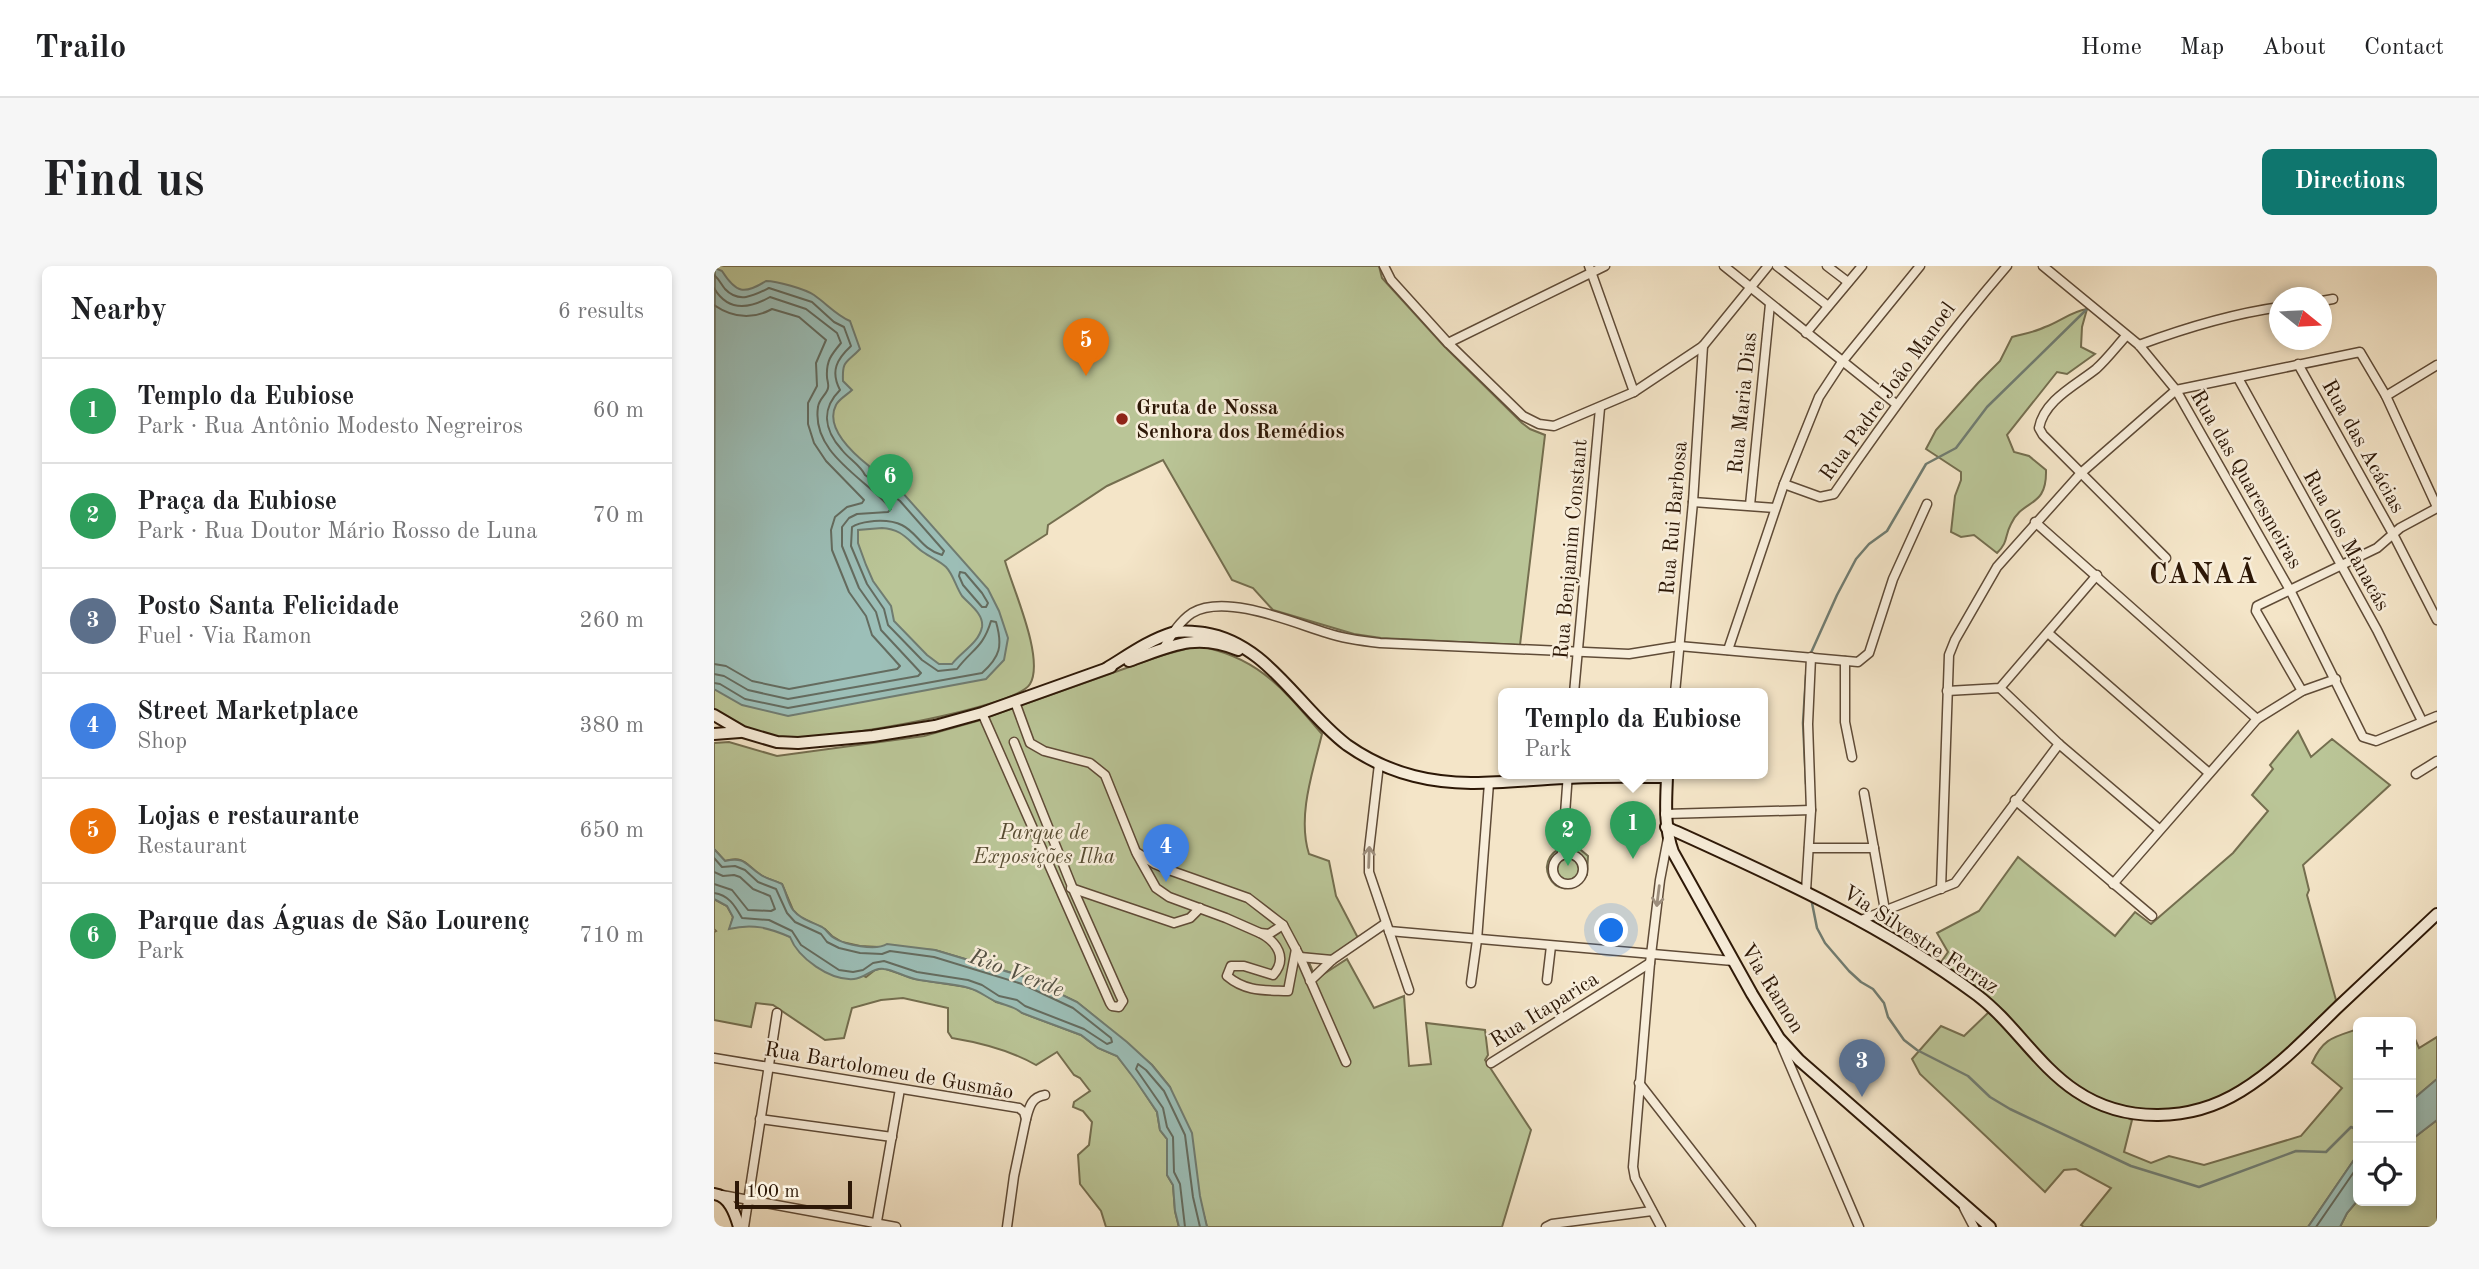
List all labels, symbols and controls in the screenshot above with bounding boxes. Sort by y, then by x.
text: Trailo [35,32,126,65]
text: Home [2081,36,2142,60]
text: Map [2180,36,2224,60]
text: About [2262,36,2326,60]
text: Contact [2364,36,2444,60]
button: Directions [2262,149,2437,215]
text: Find us [42,158,205,207]
north arrow [2269,287,2332,350]
text: Nearby [70,296,167,326]
street label: Rua Padre João Manoel [1817,299,1960,485]
text: 6 results [558,300,644,323]
pin: 5 [1063,318,1109,376]
street label: Rua Maria Dias [1726,331,1761,475]
street label: Rua das Acácias [2317,377,2408,517]
text: Templo da Eubiose [137,384,354,410]
street label: Rua das Quaresmeiras [2186,387,2305,573]
place label: Gruta de Nossa Senhora dos Remédios [1136,398,1345,443]
text: 1 [86,399,100,422]
text: 60 m [593,399,644,422]
marker: Gruta de Nossa Senhora dos Remédios [1114,411,1130,427]
text: Park · Rua Antônio Modesto Negreiros [137,415,523,438]
street label: Rua Benjamim Constant [1551,438,1592,660]
street label: Rua Rui Barbosa [1657,440,1692,596]
pin: 6 [867,454,913,512]
street label: Rua dos Manacás [2298,467,2393,615]
text: Praça da Eubiose [137,489,337,515]
text: 2 [86,504,100,527]
text: 70 m [593,504,644,527]
text: Park · Rua Doutor Mário Rosso de Luna [137,520,538,543]
district label: CANAÃ [2149,556,2259,590]
text: Posto Santa Felicidade [137,594,399,620]
text: 3 [86,609,100,632]
text: 260 m [579,609,644,632]
text: Fuel · Via Ramon [137,625,312,648]
popup [1498,688,1768,779]
text: Street Marketplace [137,699,359,725]
text: Templo da Eubiose [1524,707,1742,733]
text: 4 [86,714,100,737]
text: 380 m [579,714,644,737]
text: Shop [137,730,187,753]
text: Park [1524,738,1572,761]
pin: 1 [1610,801,1656,859]
text: Lojas e restaurante [137,804,359,830]
pin: 2 [1545,808,1591,866]
text: 5 [86,819,100,842]
text: 650 m [579,819,644,842]
park label: Parque de Exposições Ilha [972,823,1115,868]
pin: 4 [1143,824,1189,882]
text: Restaurant [137,835,247,858]
one-way arrow [1363,846,1376,869]
street label: Via Silvestre Ferraz [1838,882,2002,998]
one-way arrow [1652,884,1665,907]
text: Parque das Águas de São Lourenç [137,909,530,935]
your location [1594,913,1628,947]
text: 6 [86,924,100,947]
text: 710 m [579,924,644,947]
text: Park [137,940,184,963]
street label: Via Ramon [1736,940,1807,1037]
water label: Rio Verde [965,944,1067,1002]
street label: Rua Itaparica [1487,969,1603,1052]
map controls [2353,1017,2416,1206]
button: + [2353,1017,2416,1080]
street label: Rua Bartolomeu de Gusmão [762,1039,1015,1104]
pin: 3 [1839,1039,1885,1097]
button: − [2353,1080,2416,1143]
button: locate [2353,1143,2416,1206]
scale bar [735,1178,852,1210]
text: 100 m [746,1183,799,1202]

